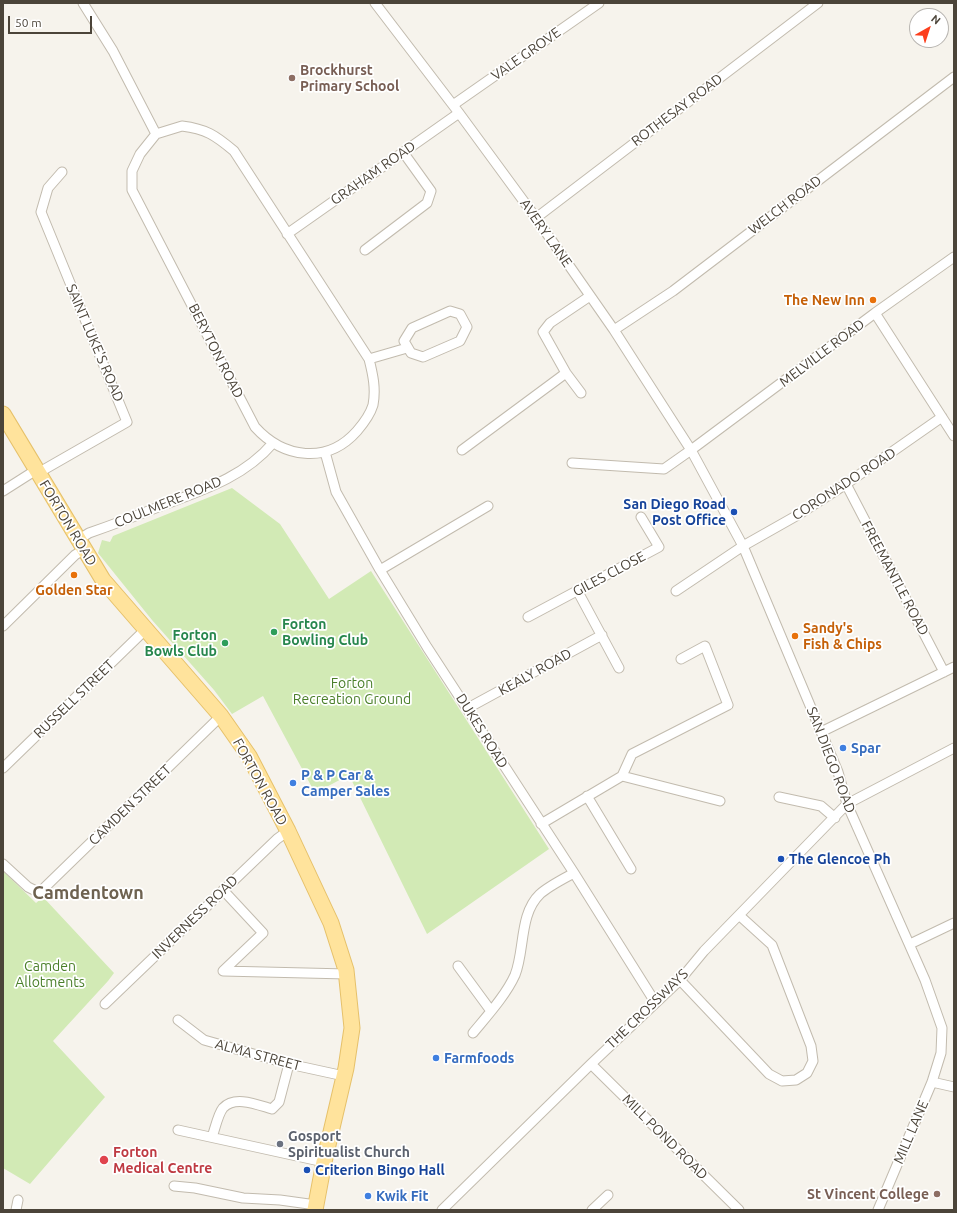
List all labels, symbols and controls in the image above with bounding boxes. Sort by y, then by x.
scale bar [10,8,94,34]
north arrow [909,8,949,48]
text: N [929,12,943,27]
text: 50 m [15,16,42,29]
street label: VALE GROVE [488,24,564,84]
place label: Brockhurst Primary School [300,62,399,94]
street label: ROTHESAY ROAD [628,70,726,150]
marker: Brockhurst Primary School [287,73,297,83]
street label: GRAHAM ROAD [327,137,419,209]
street label: WELCH ROAD [745,172,825,238]
street label: AVERY LANE [516,196,576,270]
street label: SAINT LUKE'S ROAD [63,282,127,404]
place label: The New Inn [784,292,865,308]
marker: The New Inn [868,295,878,305]
street label: BERYTON ROAD [185,301,247,401]
street label: MELVILLE ROAD [776,316,868,390]
street label: CORONADO ROAD [789,444,899,524]
street label: COULMERE ROAD [112,473,224,531]
street label: FORTON ROAD [36,477,100,569]
place label: San Diego Road Post Office [623,496,726,528]
marker: San Diego Road Post Office [729,507,739,517]
street label: FREEMANTLE ROAD [858,518,932,638]
street label: GILES CLOSE [570,548,648,600]
marker: Golden Star [69,570,79,580]
place label: Golden Star [35,582,113,598]
place label: Forton Bowling Club [282,616,368,648]
place label: Sandy's Fish & Chips [803,620,882,652]
place label: Forton Bowls Club [145,627,217,660]
marker: Forton Bowling Club [269,627,279,637]
marker: Sandy's Fish & Chips [790,631,800,641]
marker: Forton Bowls Club [220,638,230,648]
street label: KEALY ROAD [495,645,575,699]
street label: RUSSELL STREET [30,656,118,742]
park label: Forton Recreation Ground [293,675,411,708]
street label: DUKES ROAD [452,691,512,771]
street label: SAN DIEGO ROAD [803,704,859,816]
street label: FORTON ROAD [229,736,291,828]
place label: Spar [851,740,881,756]
marker: Spar [838,743,848,753]
street label: CAMDEN STREET [85,761,175,849]
place label: P & P Car & Camper Sales [301,767,390,800]
marker: P & P Car & Camper Sales [288,778,298,788]
place label: The Glencoe Ph [789,851,891,867]
marker: The Glencoe Ph [776,854,786,864]
street label: INVERNESS ROAD [148,872,242,962]
district label: Camdentown [32,882,144,904]
park label: Camden Allotments [15,958,85,990]
street label: THE CROSSWAYS [602,966,692,1052]
street label: ALMA STREET [213,1035,303,1075]
place label: Farmfoods [444,1050,514,1066]
marker: Farmfoods [431,1053,441,1063]
street label: MILL POND ROAD [619,1091,711,1183]
street label: MILL LANE [890,1098,932,1166]
place label: Gosport Spiritualist Church [288,1128,410,1160]
marker: Gosport Spiritualist Church [275,1139,285,1149]
place label: Forton Medical Centre [113,1144,212,1176]
marker: Forton Medical Centre [98,1154,110,1166]
place label: Criterion Bingo Hall [315,1162,445,1178]
marker: Criterion Bingo Hall [302,1165,312,1175]
place label: St Vincent College [807,1186,929,1202]
place label: Kwik Fit [376,1188,428,1204]
marker: St Vincent College [932,1189,942,1199]
marker: Kwik Fit [363,1191,373,1201]

